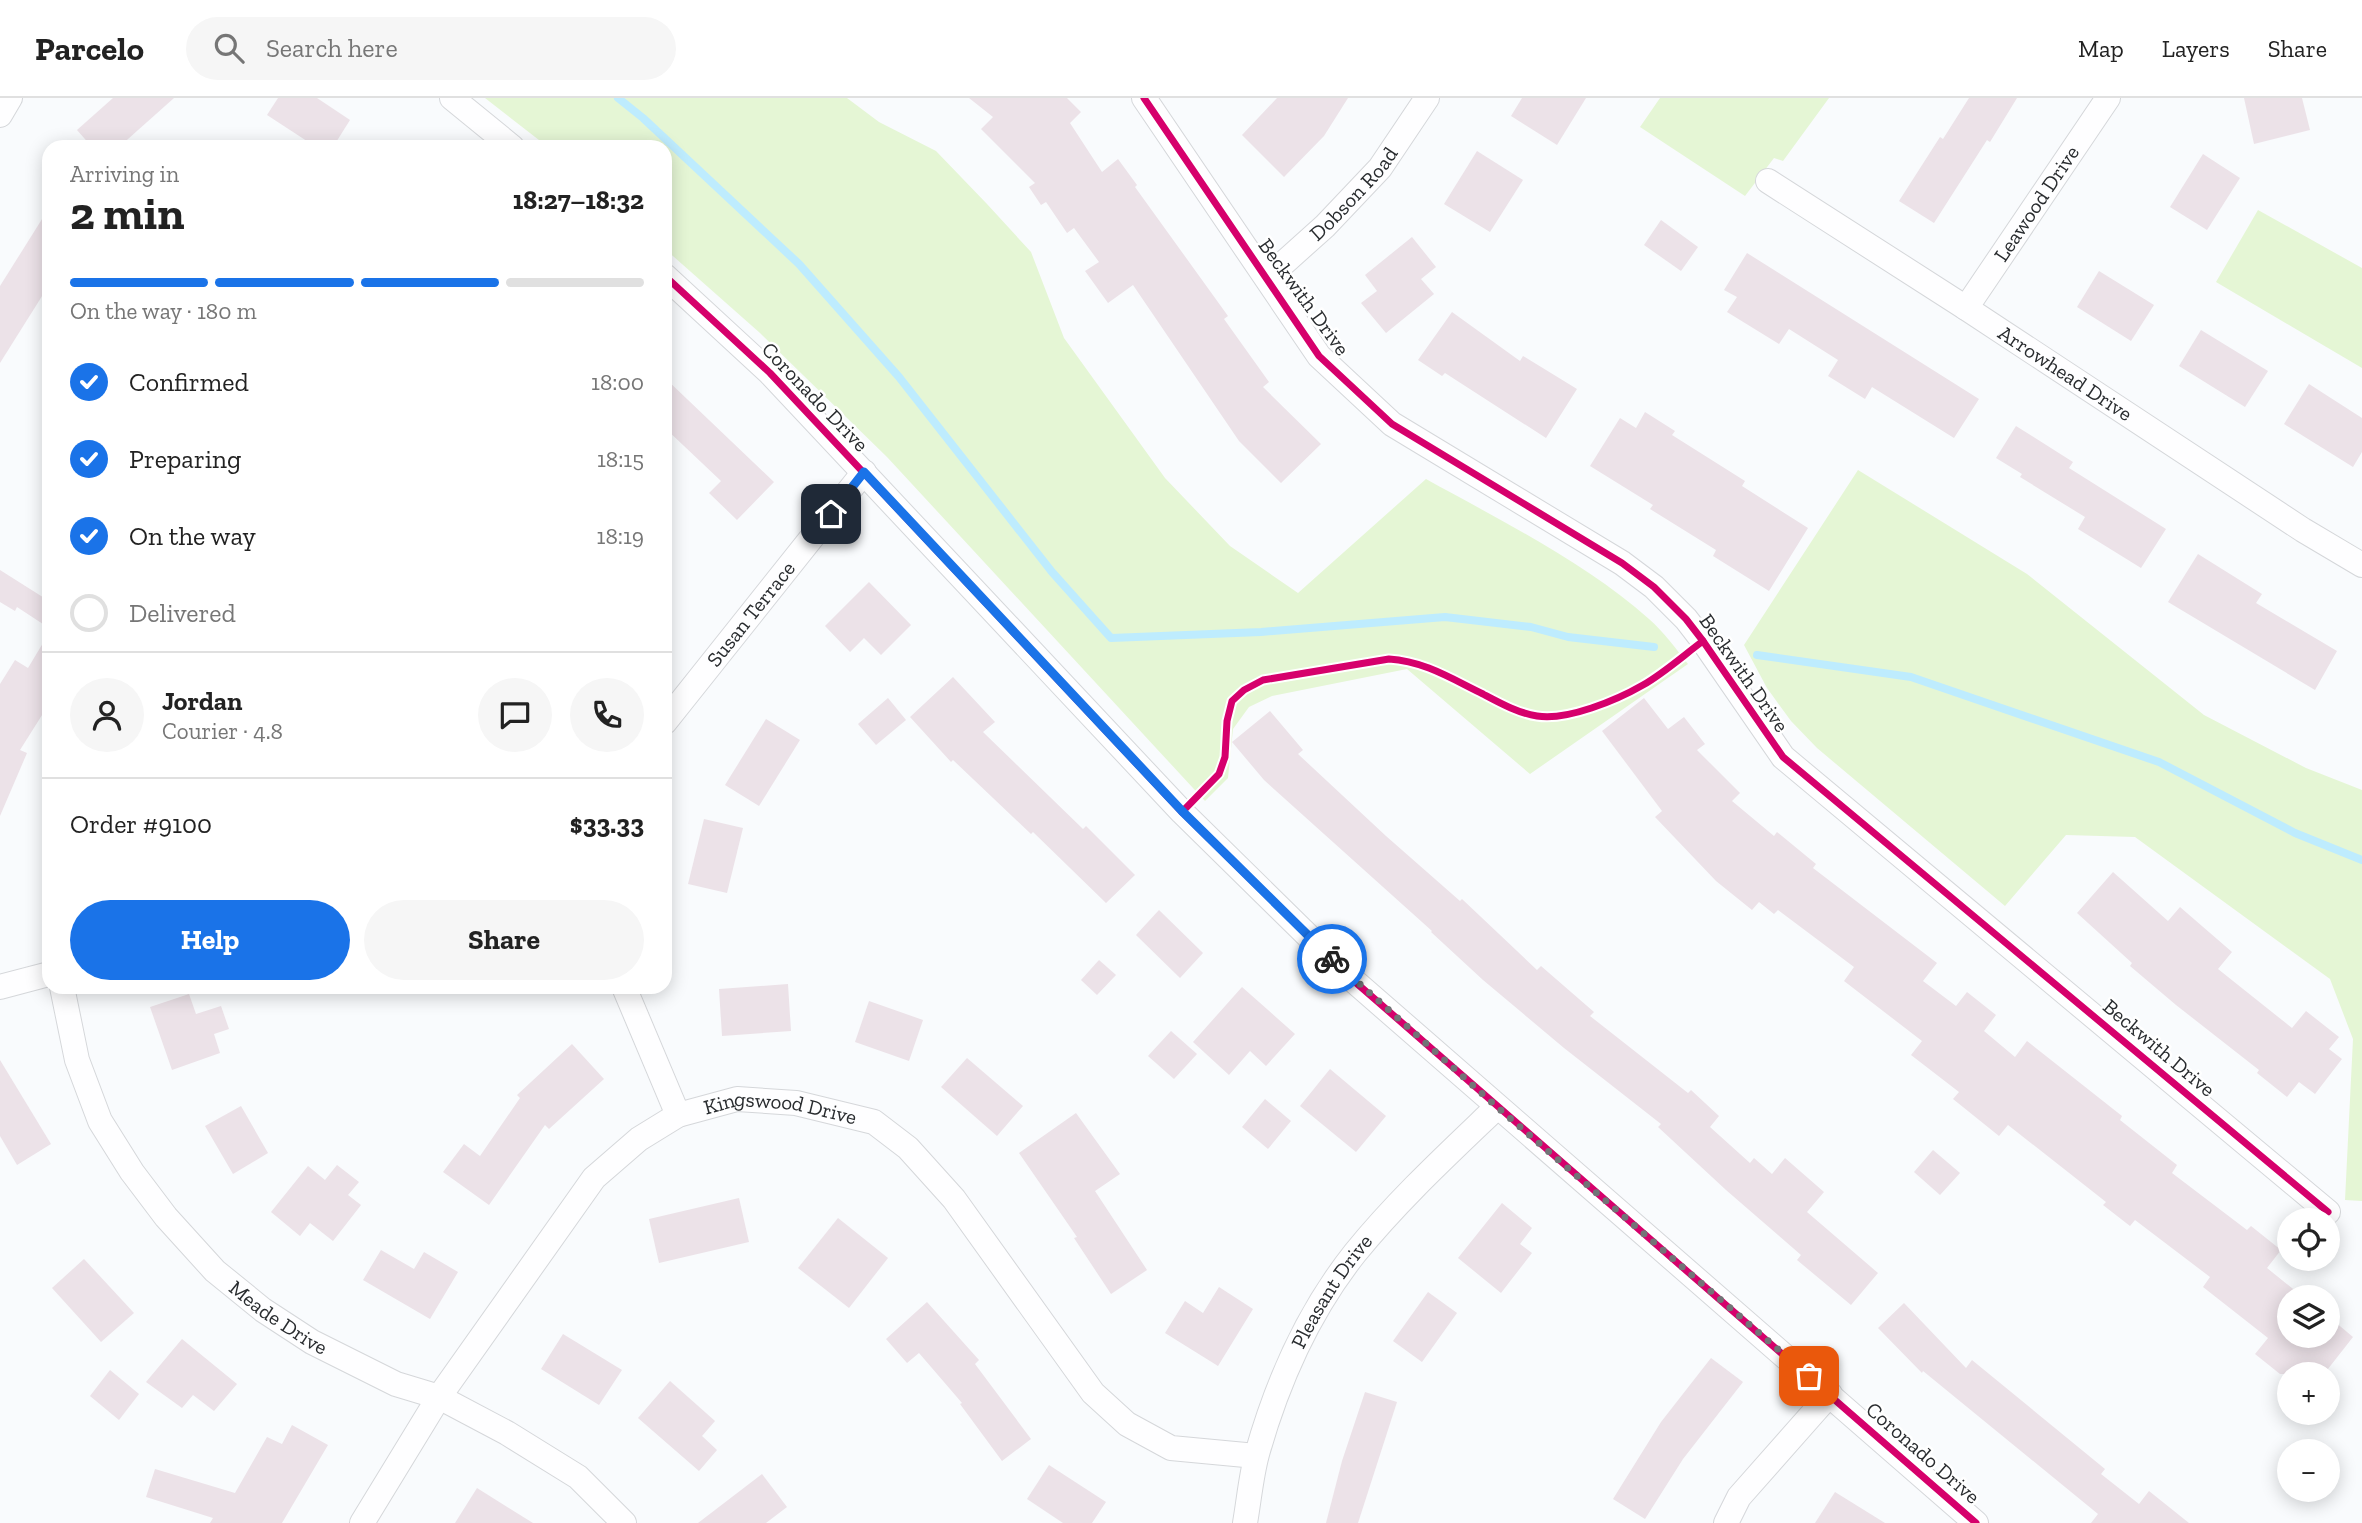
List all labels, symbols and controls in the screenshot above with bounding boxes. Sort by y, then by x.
search box [186,17,676,80]
text: Parcelo [35,29,144,68]
icon: search [210,29,248,67]
text: Search here [266,32,398,64]
text: Map [2078,34,2124,63]
text: Layers [2162,34,2230,63]
text: Share [2268,34,2327,63]
street label: Leawood Drive [1988,141,2084,266]
street label: Dobson Road [1304,142,1403,246]
text: Arriving in [70,160,179,188]
text: 18:27–18:32 [513,184,644,216]
text: 2 min [70,186,185,241]
street label: Beckwith Drive [1254,233,1355,360]
text: On the way · 180 m [70,297,257,325]
street label: Arrowhead Drive [1994,320,2137,426]
street label: Coronado Drive [757,337,874,457]
icon: check [70,363,108,401]
text: Confirmed [129,366,249,398]
text: 18:00 [591,368,644,396]
icon: check [70,440,108,478]
text: Preparing [129,443,241,475]
text: 18:15 [597,445,644,473]
pin [801,484,861,544]
icon: home [812,495,850,533]
icon: check [70,517,108,555]
text: On the way [129,520,256,552]
text: 18:19 [597,522,644,550]
street label: Susan Terrace [701,556,800,671]
text: Delivered [129,597,236,629]
street label: Beckwith Drive [1694,609,1794,737]
button: person [70,678,144,752]
button: chat [478,678,552,752]
button: phone [570,678,644,752]
text: Jordan [162,685,242,717]
text: Courier · 4.8 [162,717,283,745]
text: Order #9100 [70,808,212,840]
text: $33.33 [570,808,644,840]
button: Help [70,900,350,980]
button: Share [364,900,644,980]
courier [1297,924,1367,994]
icon: bike [1313,940,1351,978]
street label: Beckwith Drive [2098,993,2221,1102]
street label: Kingswood Drive [701,1086,860,1129]
map controls [2277,1208,2340,1502]
button: locate [2277,1208,2340,1271]
street label: Pleasant Drive [1285,1229,1377,1352]
street label: Meade Drive [224,1275,332,1360]
button: layers [2277,1285,2340,1348]
pin [1779,1346,1839,1406]
icon: bag [1790,1357,1828,1395]
button: + [2277,1362,2340,1425]
street label: Coronado Drive [1861,1396,1985,1509]
button: − [2277,1439,2340,1502]

